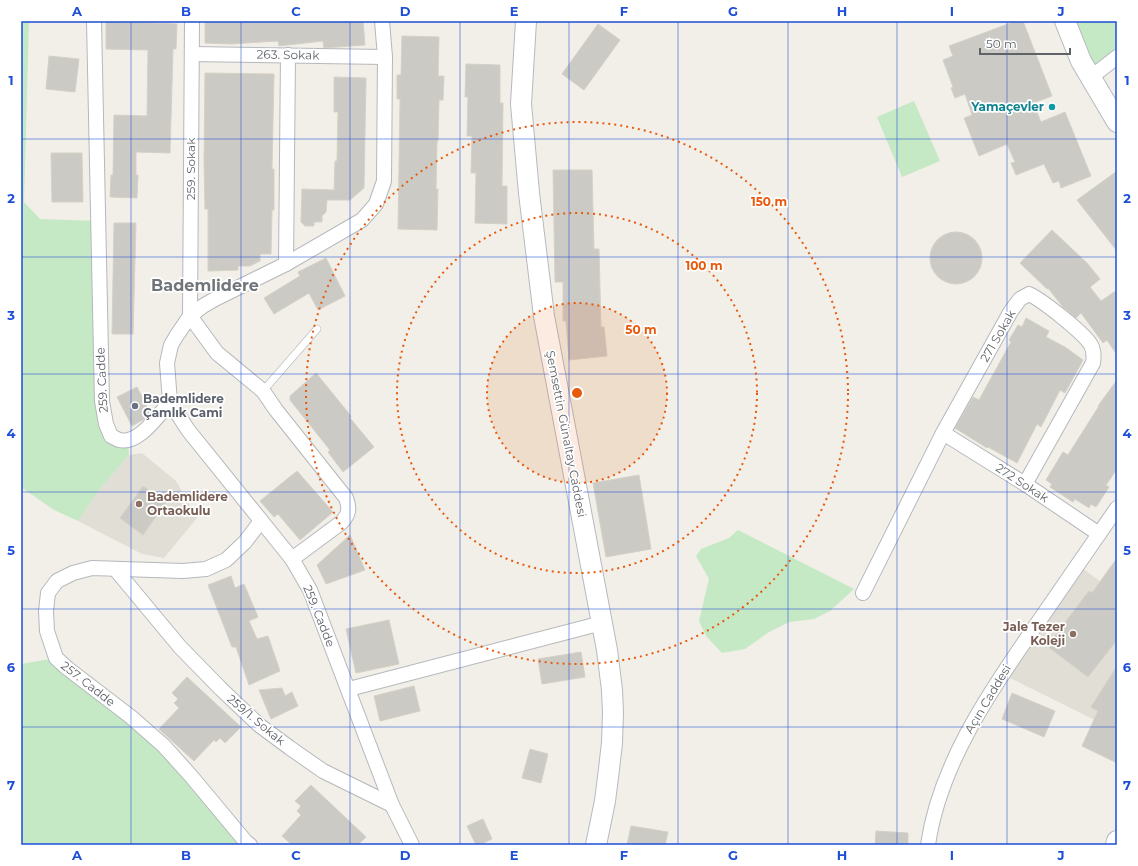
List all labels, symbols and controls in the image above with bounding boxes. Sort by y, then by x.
text: A [71,3,83,19]
text: B [181,3,191,19]
text: C [291,3,301,19]
text: D [400,3,411,19]
text: E [510,3,519,19]
text: F [620,3,628,19]
text: G [728,3,738,19]
text: H [837,3,847,19]
text: I [950,3,954,19]
text: J [1056,3,1065,19]
scale bar [980,30,1070,56]
text: 50 m [986,36,1017,51]
street label: 263. Sokak [256,46,320,63]
text: 1 [8,72,14,88]
text: 1 [1124,72,1130,88]
place label: Yamaçevler [970,99,1044,114]
marker: Yamaçevler [1047,102,1057,112]
street label: 259. Sokak [183,137,198,200]
text: 2 [7,190,15,206]
text: 2 [1123,190,1131,206]
text: 150 m [751,194,787,209]
text: 100 m [686,258,722,273]
district label: Bademlidere [151,276,259,295]
street label: 271 Sokak [977,306,1019,364]
text: 3 [6,307,15,323]
text: 3 [1122,307,1131,323]
text: 50 m [625,322,657,337]
street label: 259. Cadde [92,347,111,413]
street label: Şemsettin Günaltay Caddesi [543,349,590,518]
centre of rings [570,386,584,400]
place label: Bademlidere Çamlık Cami [143,391,224,420]
marker: Bademlidere Çamlık Cami [130,401,140,411]
text: 4 [7,425,16,441]
text: 4 [1123,425,1132,441]
street label: 272 Sokak [993,460,1052,506]
place label: Bademlidere Ortaokulu [147,489,228,518]
marker: Bademlidere Ortaokulu [134,499,144,509]
text: 5 [7,542,15,558]
text: 5 [1123,542,1131,558]
street label: 259. Cadde [300,583,339,649]
place label: Jale Tezer Koleji [1002,619,1065,648]
marker: Jale Tezer Koleji [1068,629,1078,639]
street label: 257. Cadde [58,658,118,709]
text: 6 [7,659,16,675]
text: 6 [1123,659,1132,675]
street label: Açın Caddesi [961,661,1014,736]
street label: 259/1. Sokak [224,691,289,749]
text: 7 [7,777,15,793]
text: 7 [1123,777,1131,793]
text: A [71,847,83,863]
text: B [181,847,191,863]
text: C [291,847,301,863]
text: D [400,847,411,863]
text: E [510,847,519,863]
text: F [620,847,628,863]
text: G [728,847,738,863]
text: H [837,847,847,863]
text: I [950,847,954,863]
text: J [1056,847,1065,863]

